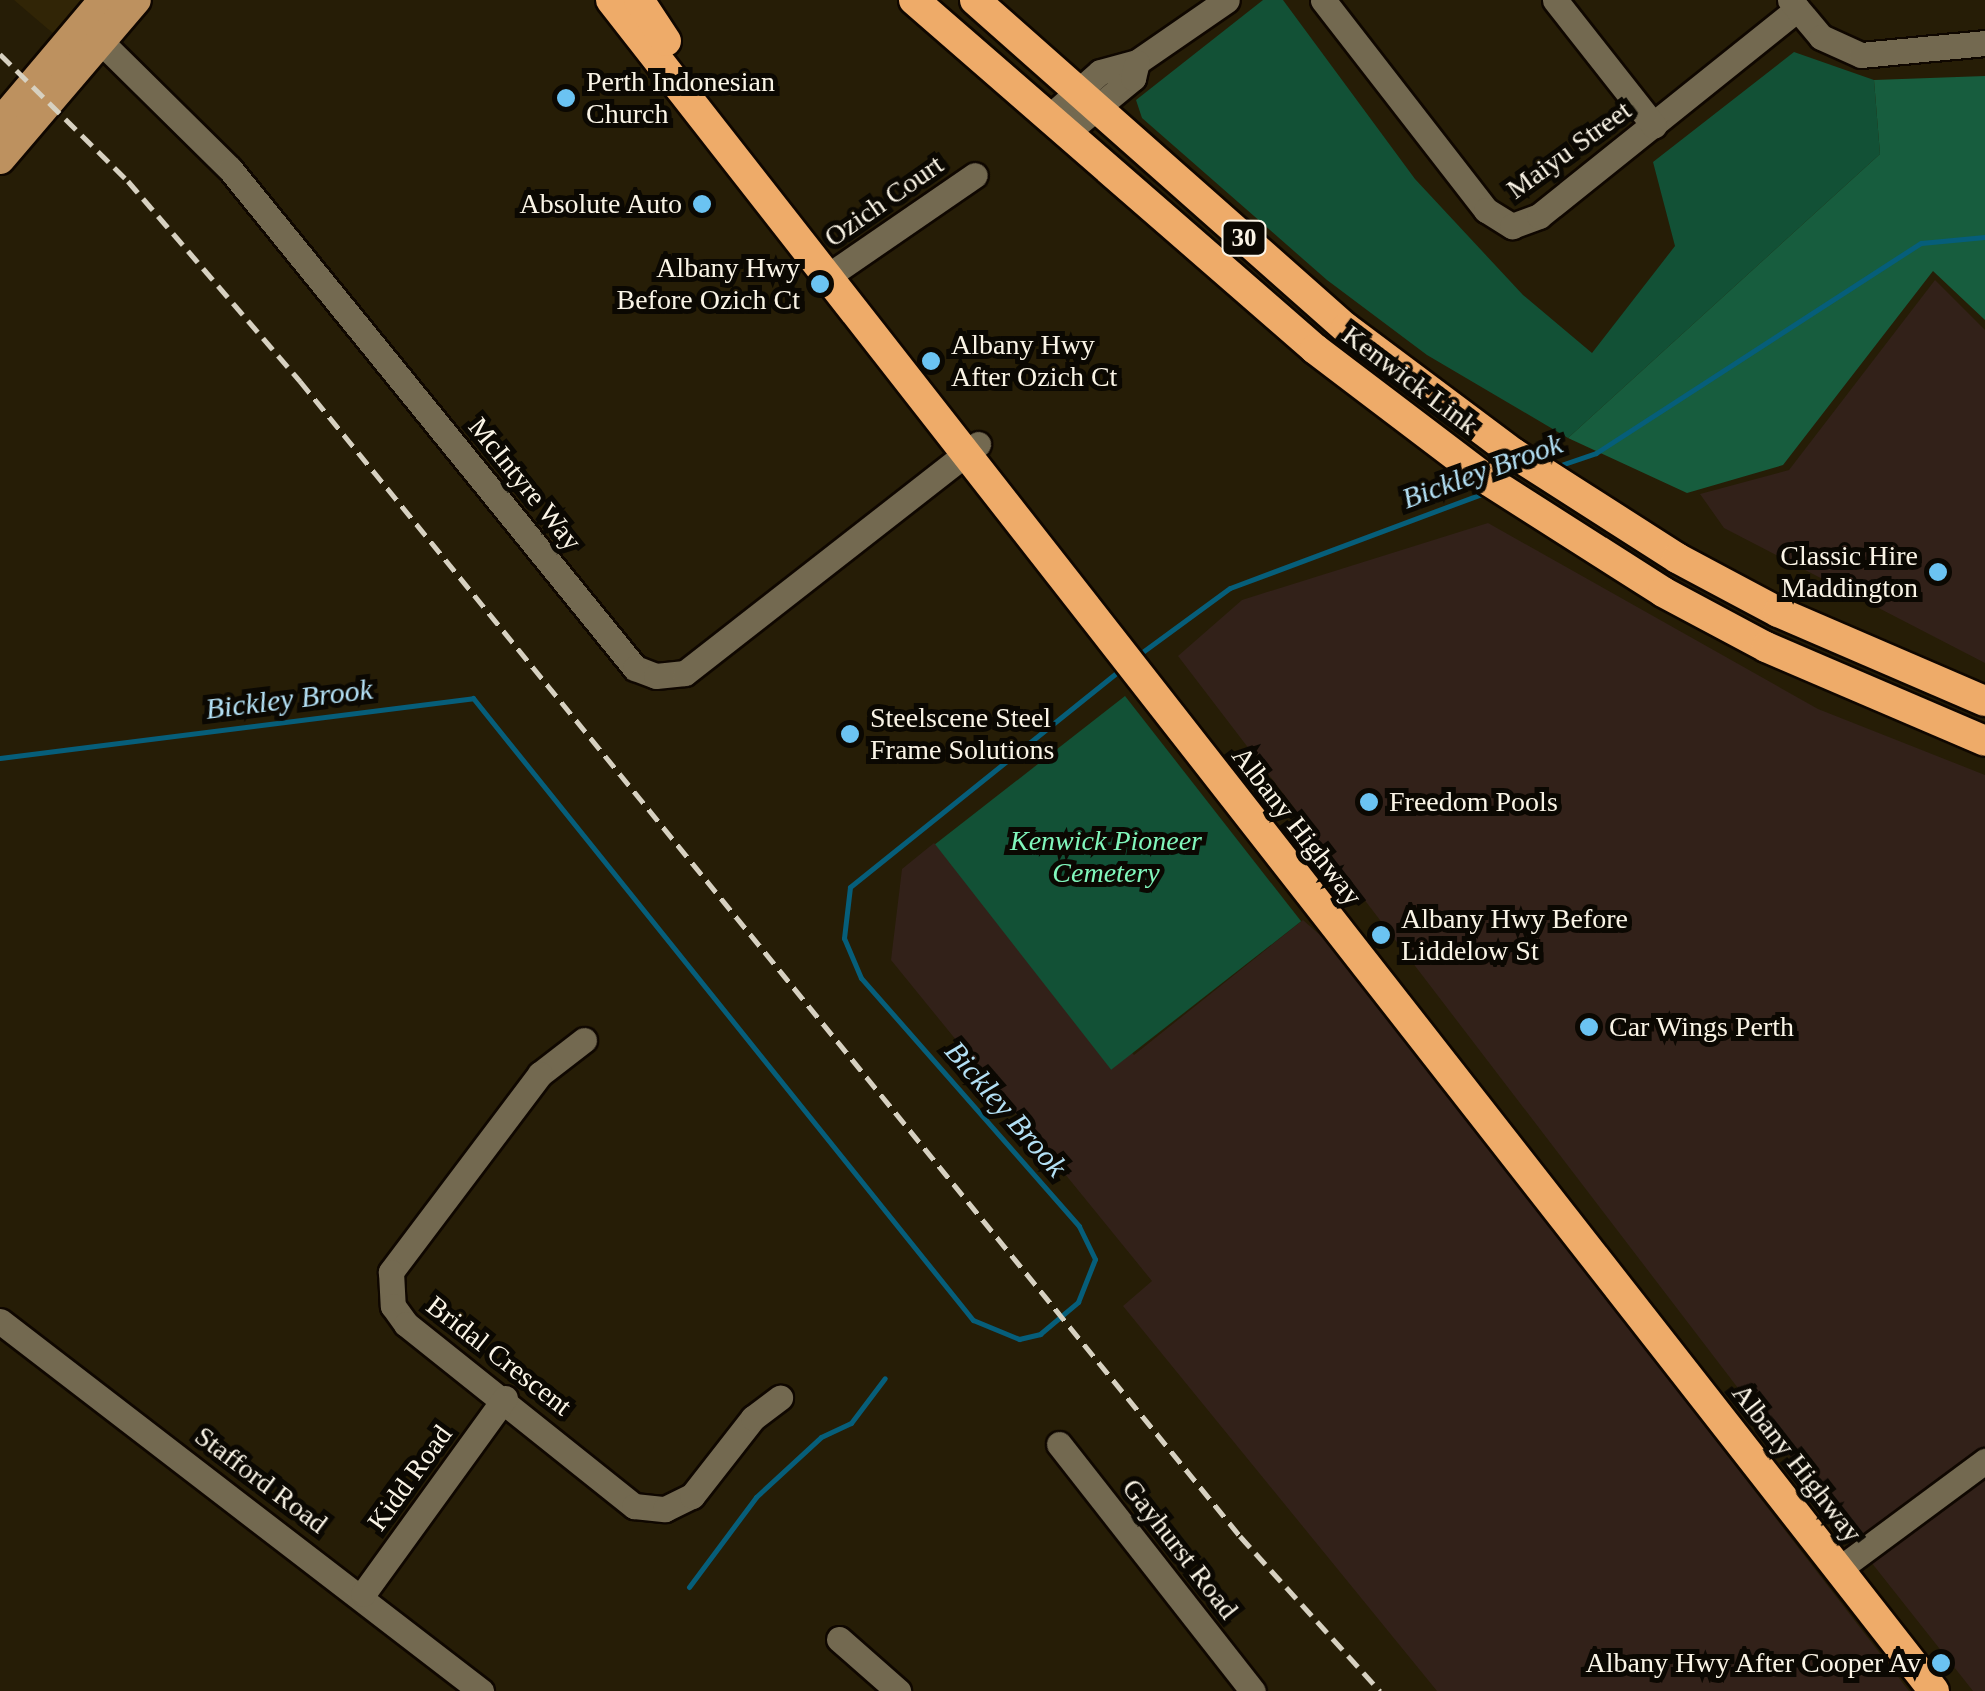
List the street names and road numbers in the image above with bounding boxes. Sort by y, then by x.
street label: Maiyu Street [1500,94,1638,206]
street label: Ozich Court [818,148,950,254]
road number: 30 [1222,218,1266,258]
street label: Kenwick Link [1336,318,1484,442]
street label: McIntyre Way [461,411,589,557]
street label: Albany Highway [1225,740,1369,912]
street label: Bridal Crescent [420,1289,578,1423]
street label: Albany Highway [1725,1377,1869,1549]
street label: Stafford Road [188,1419,334,1541]
street label: Kidd Road [361,1419,459,1537]
street label: Gayhurst Road [1115,1472,1245,1626]

